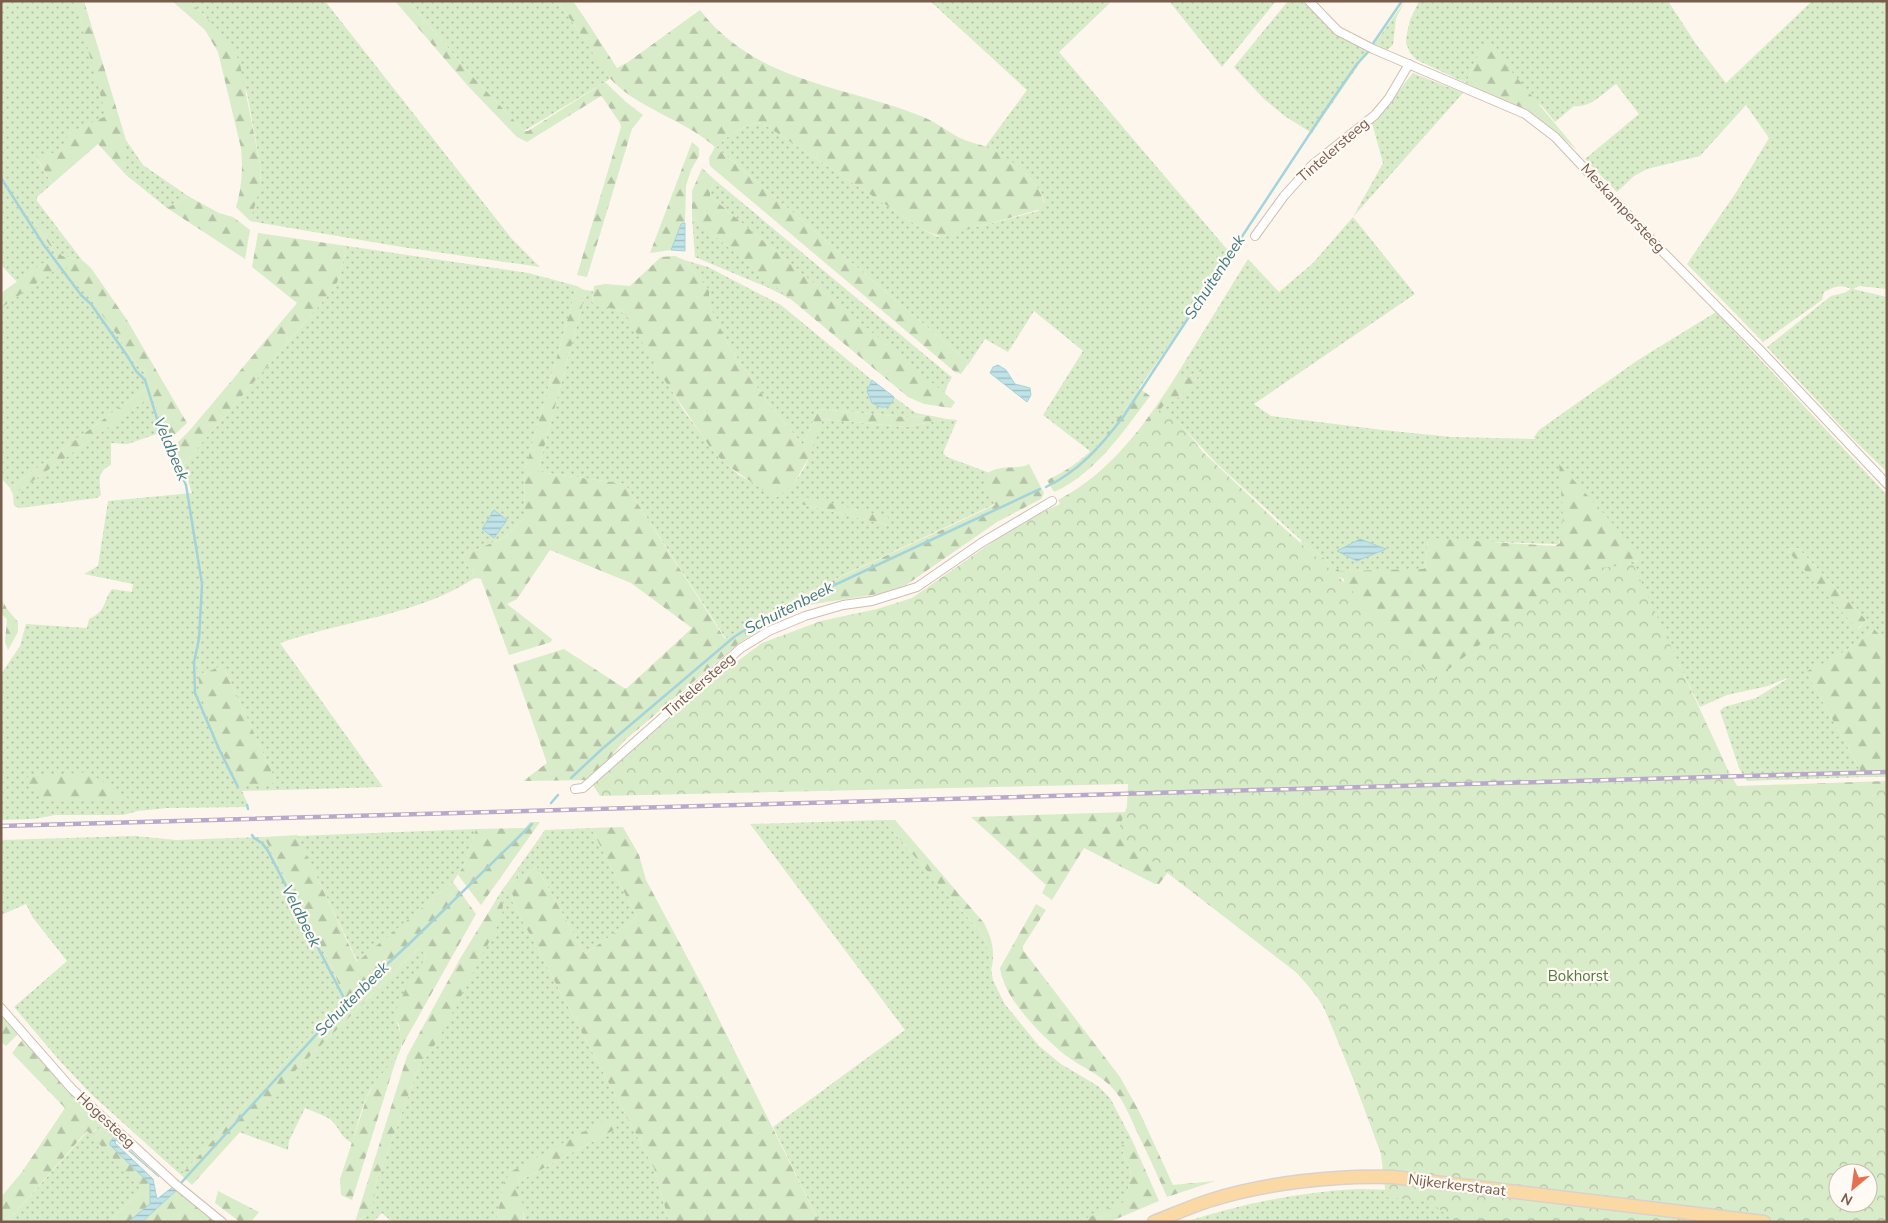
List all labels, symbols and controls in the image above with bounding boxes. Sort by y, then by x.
street label: Tintelersteeg [1293,113,1373,187]
street label: Meskampersteeg [1576,159,1670,257]
water label: Schuitenbeek [1179,230,1251,323]
water label: Veldbeek [148,414,195,485]
water label: Schuitenbeek [741,576,838,640]
street label: Tintelersteeg [659,648,739,722]
water label: Veldbeek [276,881,326,952]
water label: Schuitenbeek [310,956,395,1041]
park label: Bokhorst [1548,966,1609,986]
street label: Hogesteeg [72,1088,140,1152]
north arrow [1828,1163,1878,1213]
street label: Nijkerkerstraat [1407,1169,1508,1201]
text: N [1838,1188,1856,1210]

